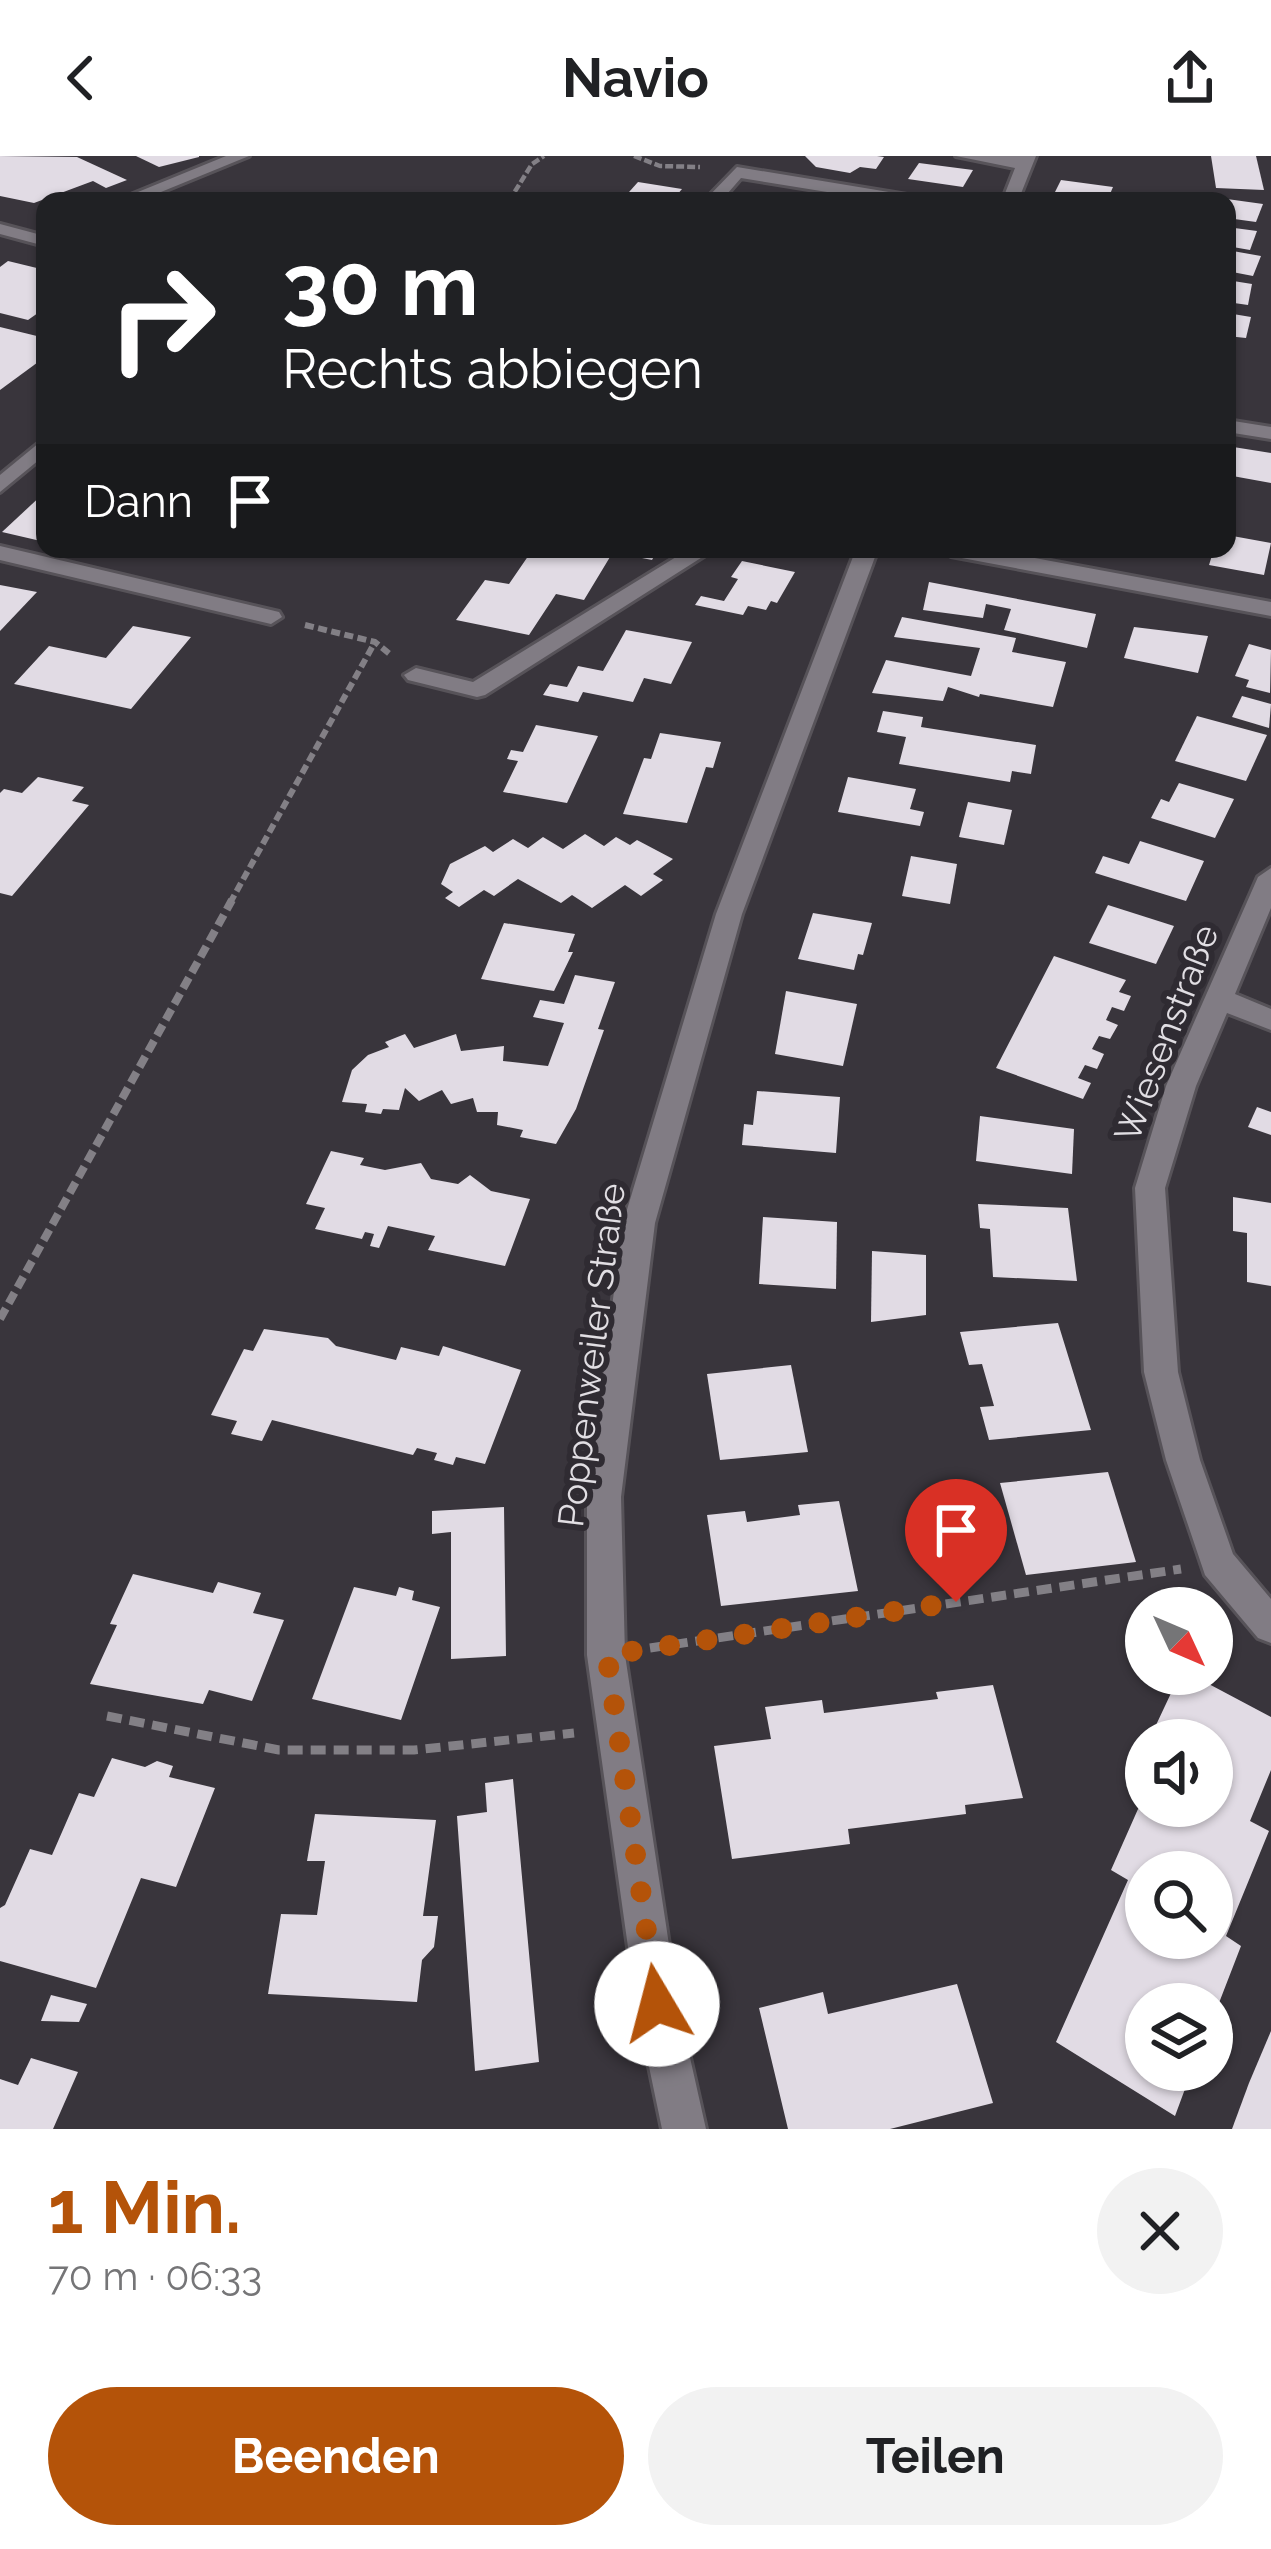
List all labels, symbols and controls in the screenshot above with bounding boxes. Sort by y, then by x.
icon: back [48,45,114,111]
icon: share [1157,45,1223,111]
text: Navio [562,46,709,110]
text: 30 m [282,236,479,335]
icon: right [84,240,240,396]
text: Rechts abbiegen [282,337,703,401]
icon: arrive [217,468,283,534]
text: Dann [84,475,193,528]
street label: Wiesenstraße [1105,919,1227,1147]
street label: Poppenweiler Straße [549,1181,633,1529]
pin [905,1479,1007,1602]
icon: arrive [923,1497,989,1563]
north arrow [1125,1587,1233,1695]
map controls [1125,1587,1233,2091]
button: sound [1125,1719,1233,1827]
button: search [1125,1851,1233,1959]
position arrow [594,1941,720,2067]
button: layers [1125,1983,1233,2091]
text: 1 Min. [48,2165,241,2250]
button: close [1097,2168,1223,2294]
text: 70 m · 06:33 [48,2253,262,2299]
button: Beenden [48,2387,624,2525]
button: Teilen [648,2387,1223,2525]

